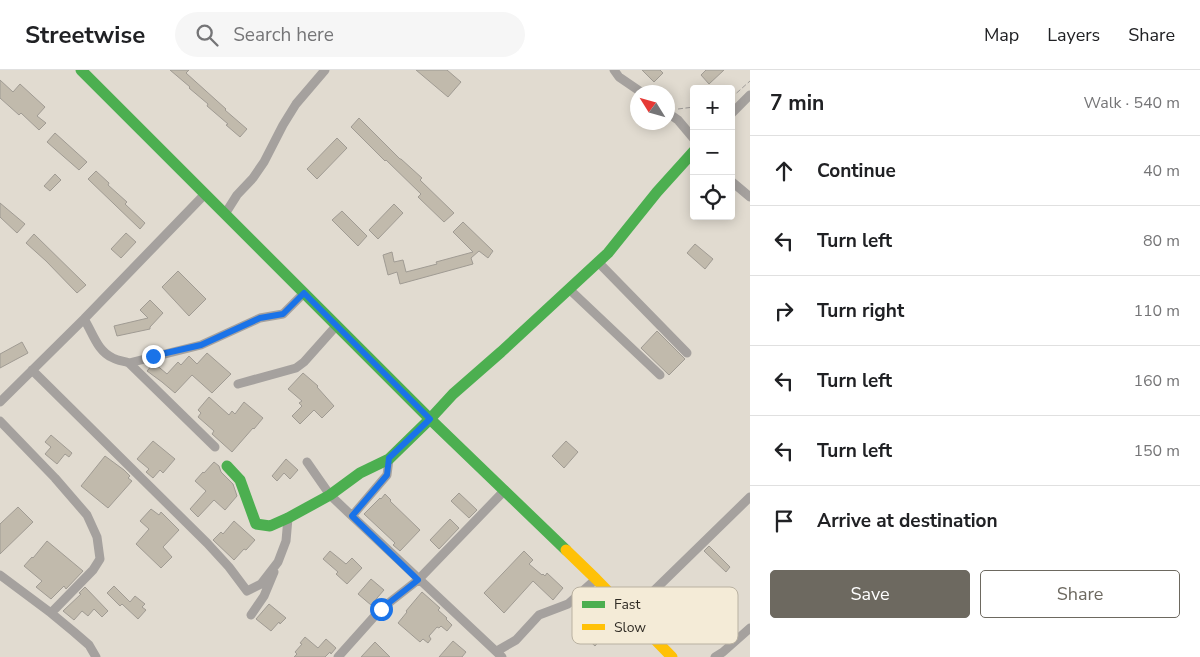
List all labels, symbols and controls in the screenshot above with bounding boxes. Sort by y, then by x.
search box [175,12,525,57]
text: Streetwise [25,19,145,51]
icon: search [193,21,221,49]
text: Search here [233,22,334,48]
text: Map [984,23,1019,47]
text: Layers [1047,23,1100,47]
text: Share [1128,23,1175,47]
north arrow [630,85,675,130]
map controls [690,85,735,220]
button: + [690,85,735,130]
text: 7 min [770,89,824,117]
text: Walk · 540 m [1084,92,1180,114]
button: − [690,130,735,175]
icon: ahead [770,157,798,185]
text: Continue [817,158,896,184]
text: 40 m [1143,160,1180,182]
button: locate [690,175,735,220]
icon: left [770,227,798,255]
text: Turn left [817,228,892,254]
text: 80 m [1143,230,1180,252]
icon: right [770,297,798,325]
text: Turn right [817,298,904,324]
text: 110 m [1133,300,1180,322]
route end [142,345,165,368]
icon: left [770,367,798,395]
text: Turn left [817,368,892,394]
text: 160 m [1133,370,1180,392]
icon: left [770,437,798,465]
text: Turn left [817,438,892,464]
text: 150 m [1133,440,1180,462]
icon: arrive [770,507,798,535]
text: Arrive at destination [817,508,998,534]
button: Save [770,570,970,618]
button: Share [980,570,1180,618]
legend [572,587,738,644]
text: Fast [614,595,640,614]
route start [370,598,393,621]
text: Slow [614,618,646,637]

